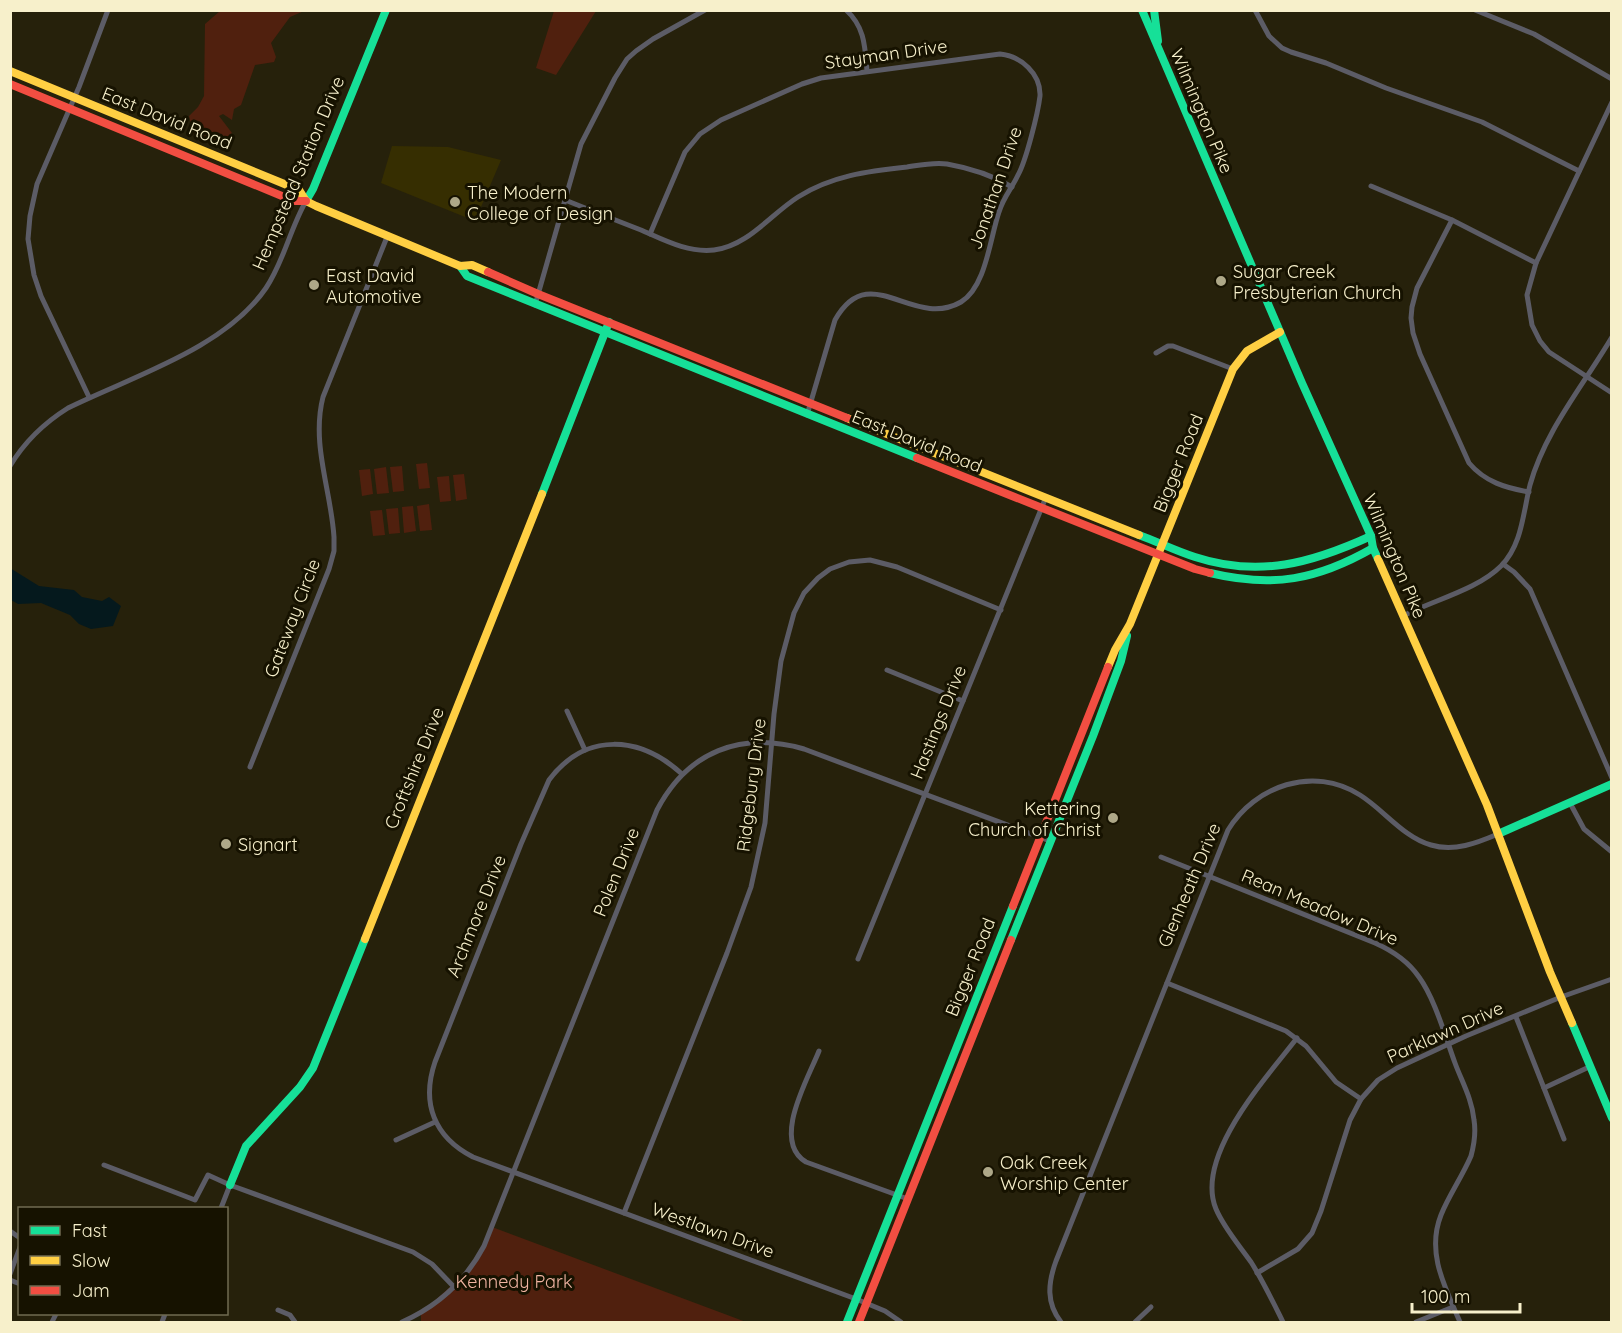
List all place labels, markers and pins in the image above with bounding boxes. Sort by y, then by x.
place label: The Modern College of Design [467,181,613,225]
marker: The Modern College of Design [448,195,462,209]
place label: Sugar Creek Presbyterian Church [1233,260,1402,304]
place label: East David Automotive [326,264,421,308]
marker: Sugar Creek Presbyterian Church [1214,274,1228,288]
marker: East David Automotive [307,278,321,292]
place label: Kettering Church of Christ [968,797,1101,841]
marker: Kettering Church of Christ [1106,811,1120,825]
place label: Signart [238,833,298,856]
marker: Signart [219,837,233,851]
place label: Oak Creek Worship Center [1000,1151,1129,1195]
marker: Oak Creek Worship Center [981,1165,995,1179]

